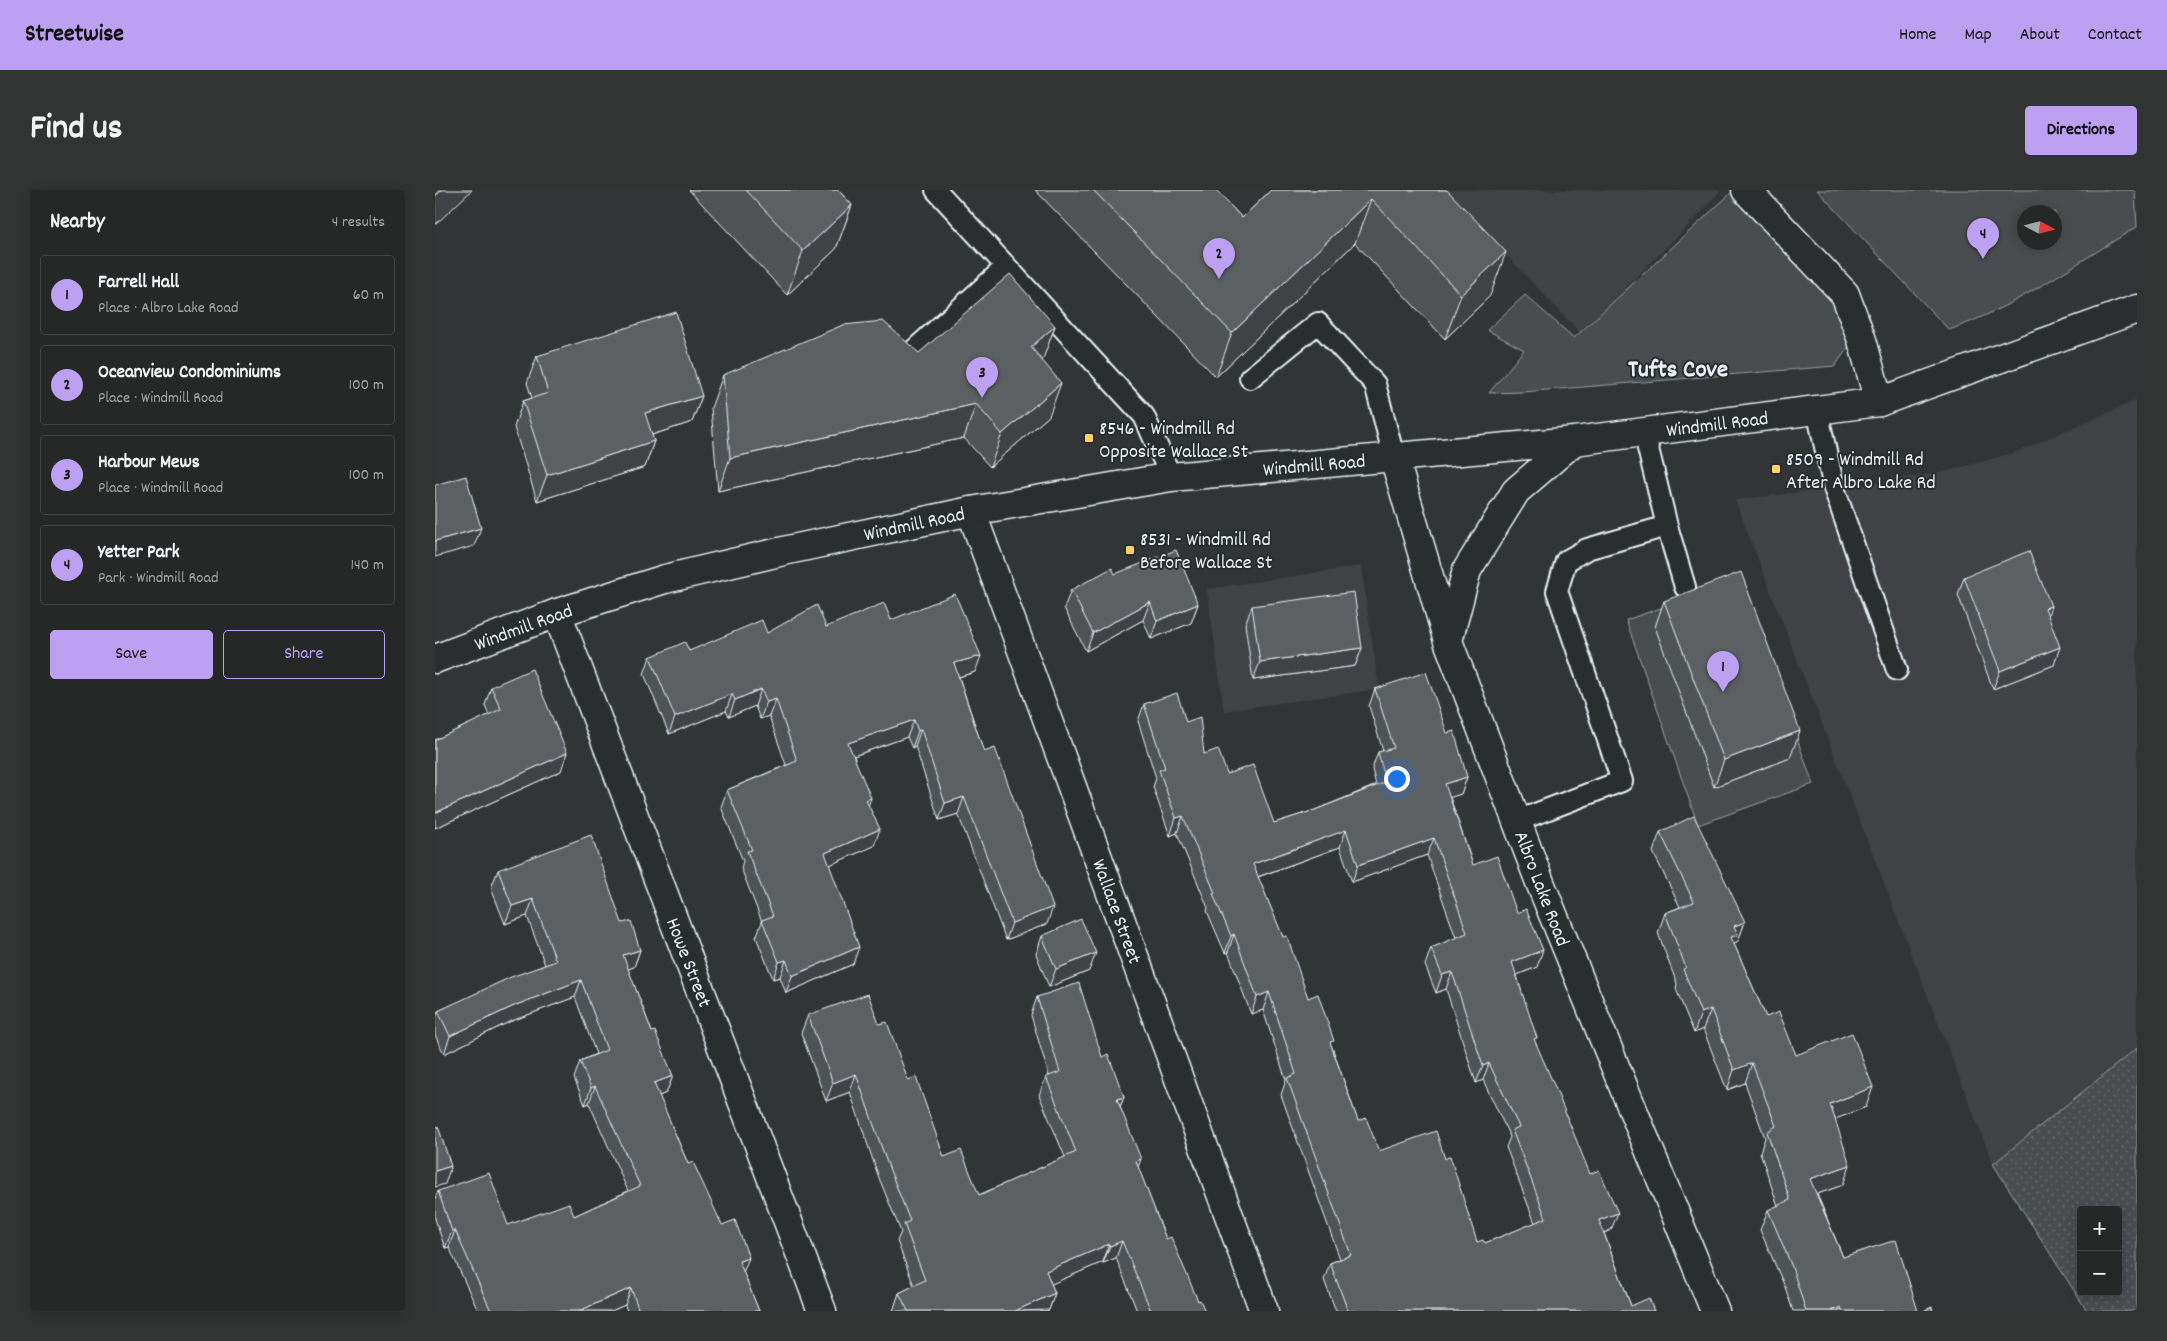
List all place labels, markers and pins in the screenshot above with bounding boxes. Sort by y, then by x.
pin: 4 [1967,218,1999,259]
pin: 2 [1203,238,1235,279]
pin: 3 [966,357,998,398]
place label: 8546 - Windmill Rd Opposite Wallace St [1099,416,1248,467]
marker: 8546 - Windmill Rd Opposite Wallace St [1083,432,1095,444]
place label: 8509 - Windmill Rd After Albro Lake Rd [1786,447,1936,498]
marker: 8509 - Windmill Rd After Albro Lake Rd [1770,463,1782,475]
place label: 8531 - Windmill Rd Before Wallace St [1140,527,1272,578]
marker: 8531 - Windmill Rd Before Wallace St [1124,544,1136,556]
pin: 1 [1707,651,1739,692]

